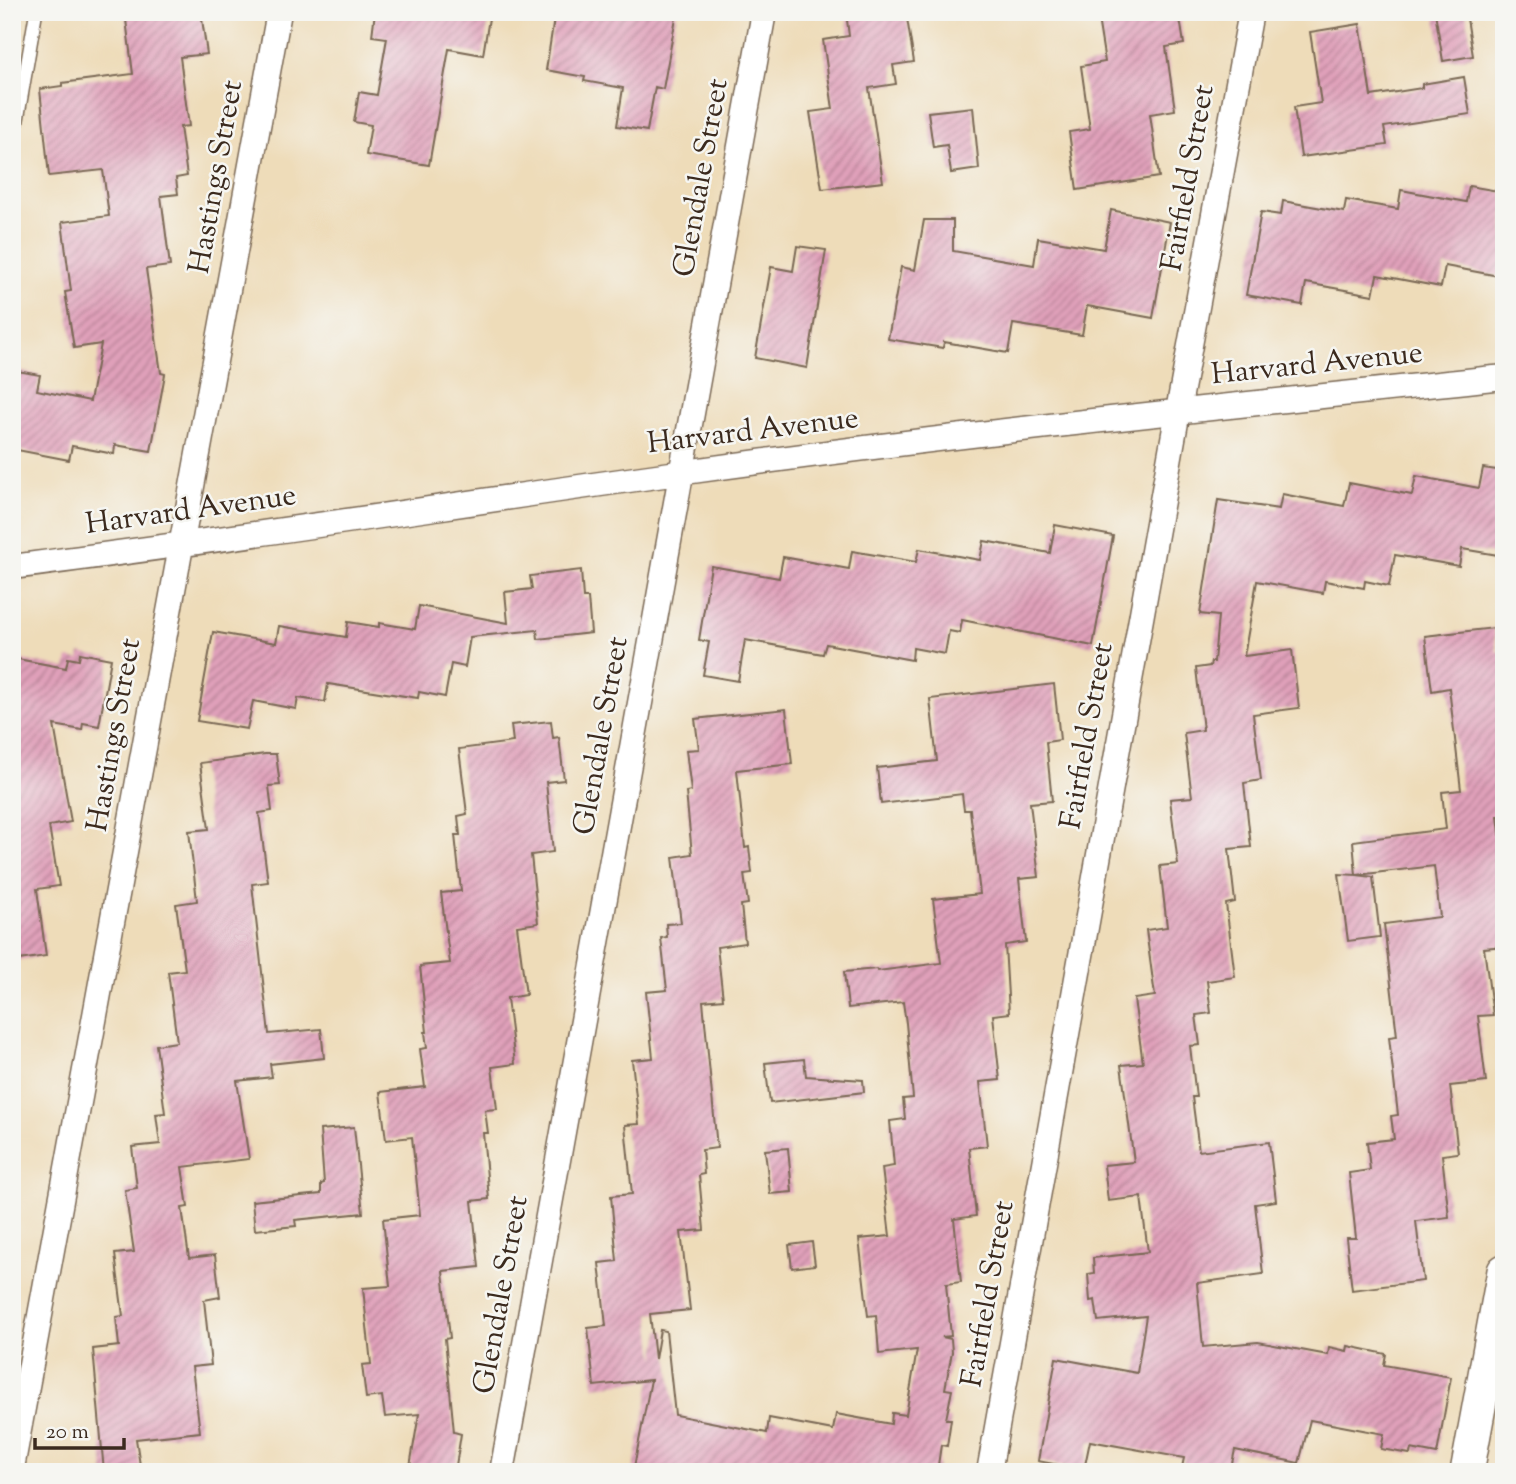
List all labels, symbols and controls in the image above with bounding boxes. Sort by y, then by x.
street label: Glendale Street [663,75,741,281]
street label: Hastings Street [179,77,255,277]
street label: Fairfield Street [1151,81,1227,275]
street label: Harvard Avenue [1209,333,1425,397]
street label: Harvard Avenue [645,398,861,466]
street label: Harvard Avenue [83,475,299,547]
street label: Glendale Street [563,633,641,839]
street label: Hastings Street [77,635,153,835]
street label: Fairfield Street [1050,639,1126,833]
street label: Glendale Street [463,1192,541,1398]
street label: Fairfield Street [951,1197,1027,1391]
scale bar [35,1407,124,1451]
text: 20 m [46,1418,89,1448]

